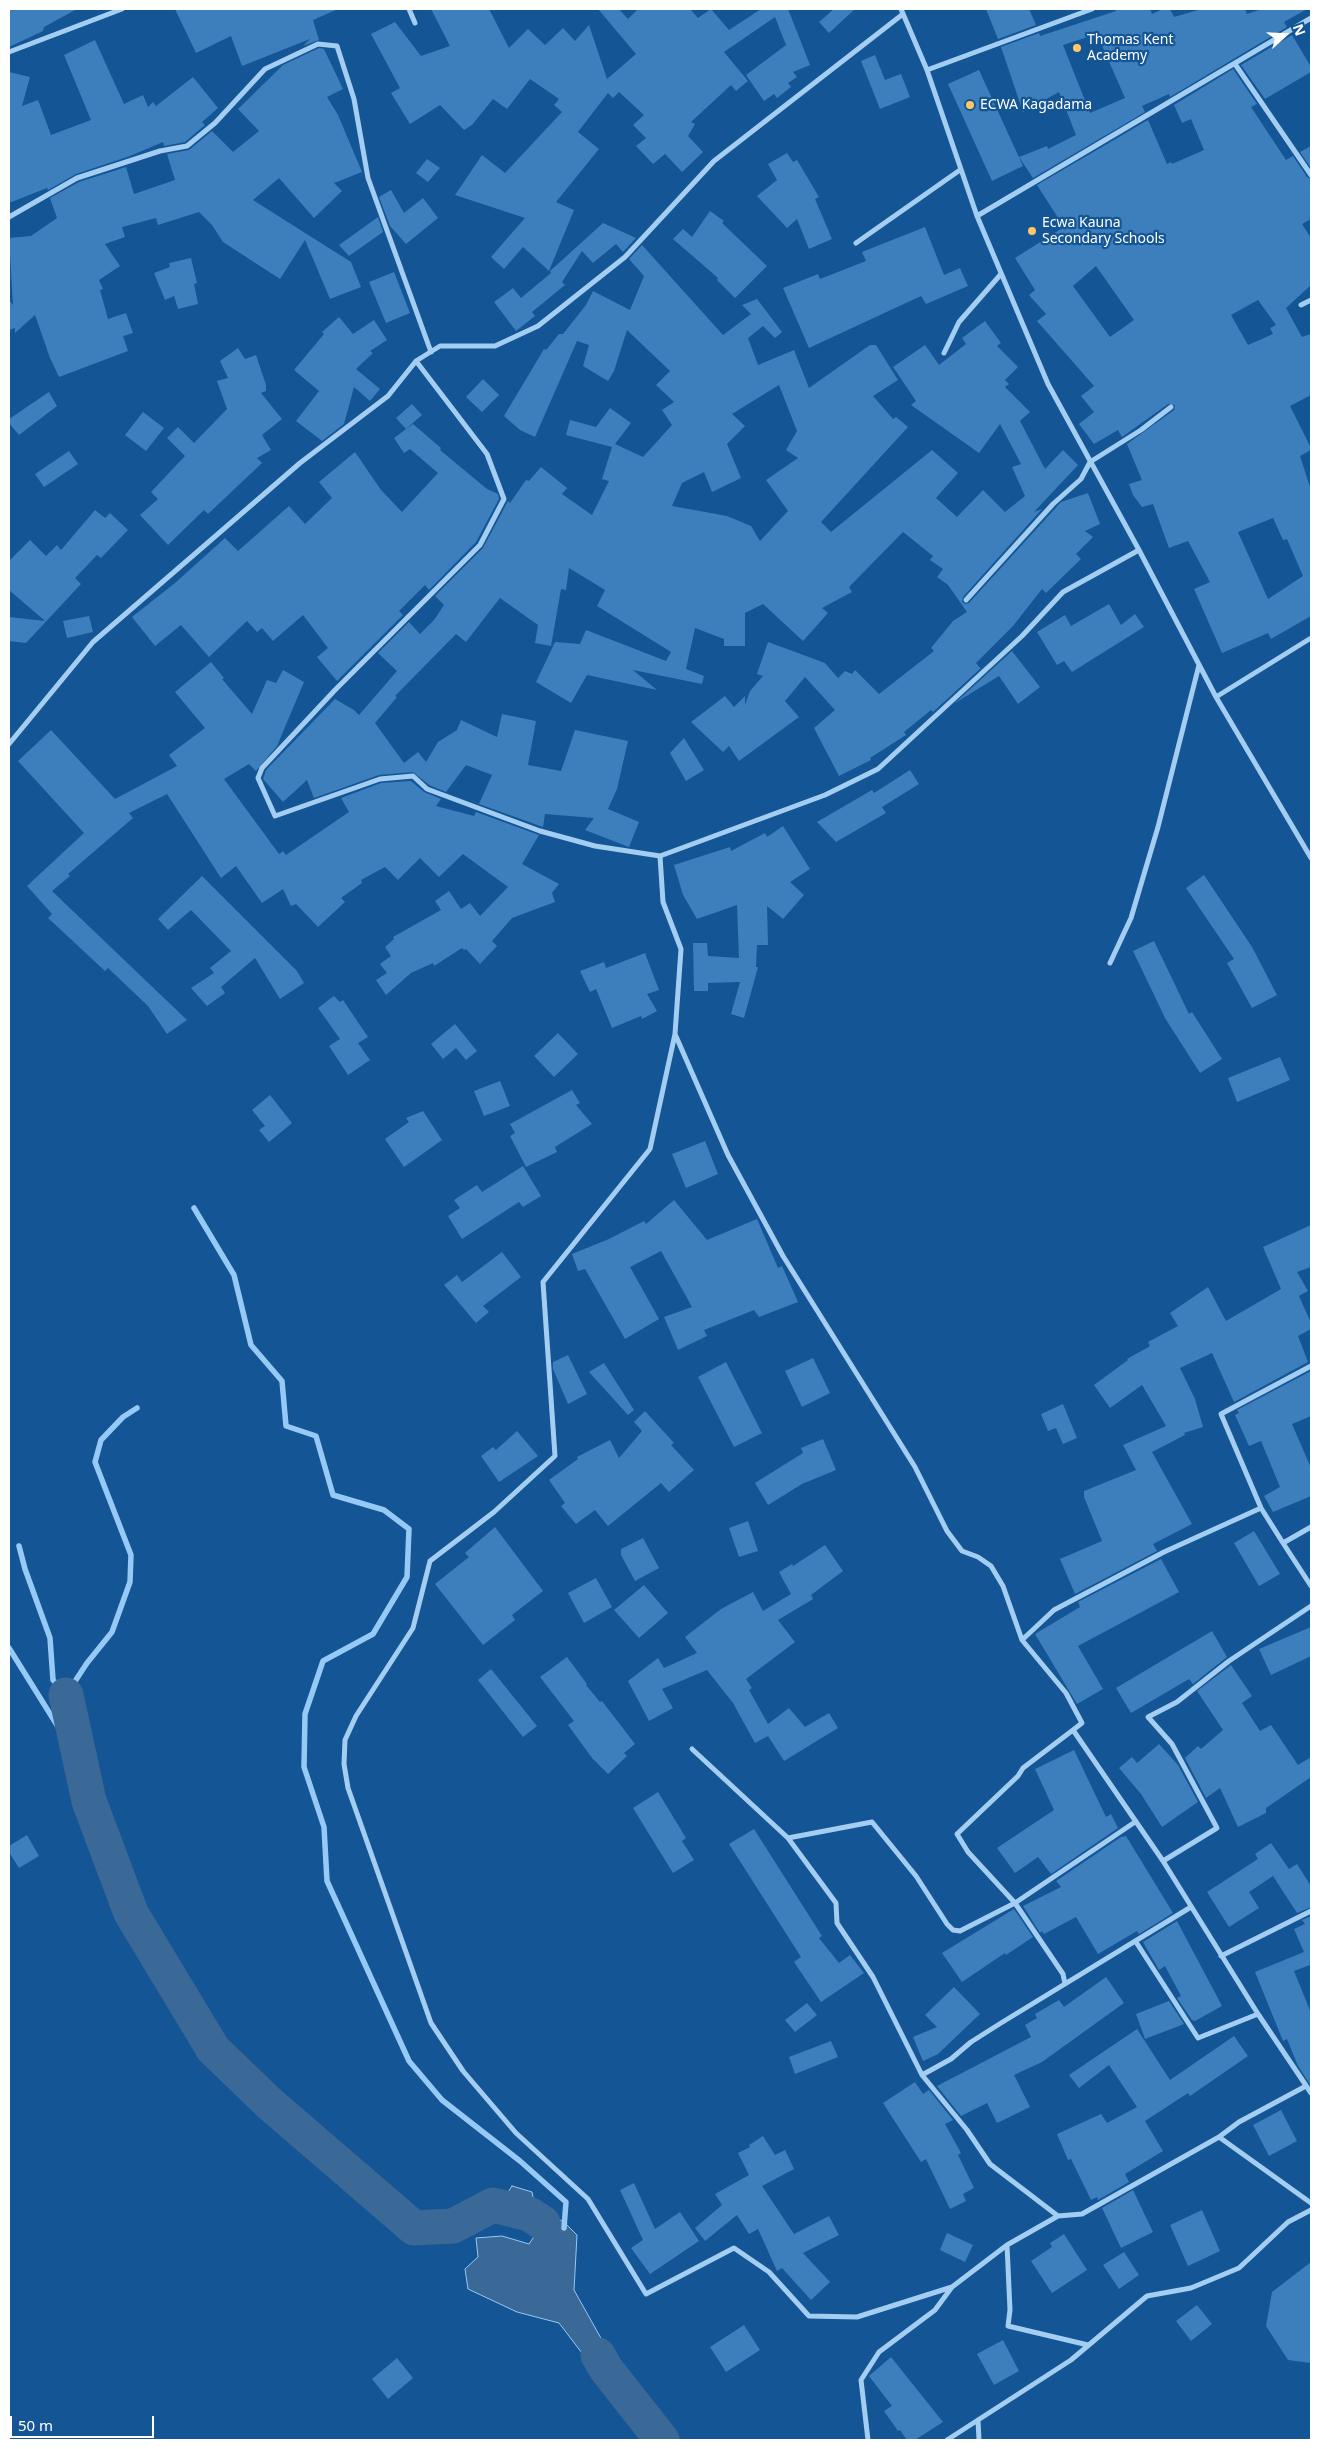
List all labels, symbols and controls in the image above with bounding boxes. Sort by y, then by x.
north arrow [1260,10,1310,60]
text: N [1289,21,1310,38]
place label: Thomas Kent Academy [1087,32,1173,64]
marker: Thomas Kent Academy [1071,42,1083,54]
place label: ECWA Kagadama [980,97,1092,113]
marker: ECWA Kagadama [964,99,976,111]
place label: Ecwa Kauna Secondary Schools [1042,215,1165,248]
marker: Ecwa Kauna Secondary Schools [1026,225,1038,237]
scale bar [12,2406,156,2438]
text: 50 m [18,2415,53,2435]

